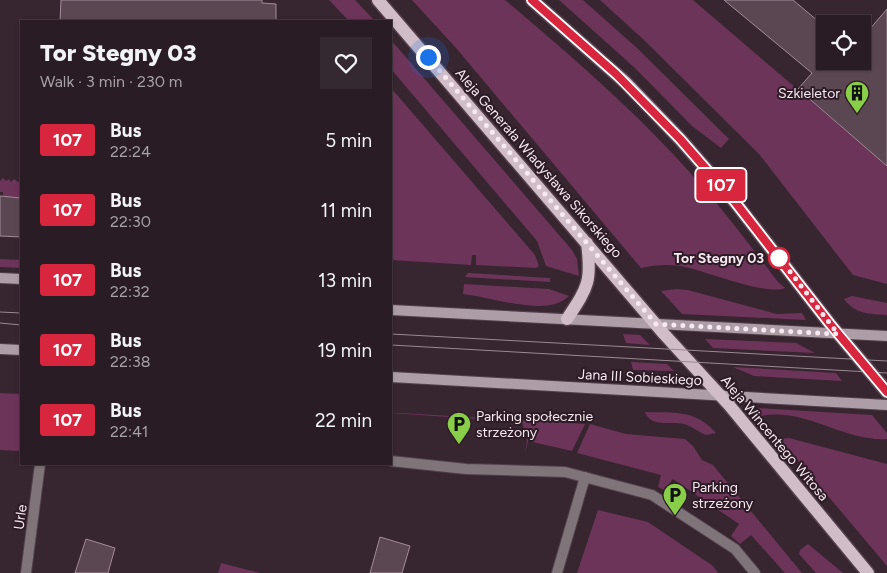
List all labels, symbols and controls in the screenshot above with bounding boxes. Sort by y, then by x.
map controls [816,15,871,70]
button: locate [816,15,871,70]
button: heart [320,37,372,89]
text: Tor Stegny 03 [40,38,196,67]
your location [416,45,441,70]
street label: Aleja Generała Władysława Sikorskiego [452,65,626,262]
text: Walk · 3 min · 230 m [40,72,182,91]
building icon: Szkieletor [844,80,870,114]
place label: Szkieletor [778,85,840,102]
text: Bus [110,119,141,142]
text: 107 [53,129,82,151]
text: 5 min [325,129,372,152]
text: 22:24 [110,142,151,161]
line badge: 107 [692,169,750,201]
text: 107 [706,174,736,196]
text: Bus [110,189,141,212]
text: 107 [53,199,82,221]
text: 11 min [320,199,372,222]
text: 22:30 [110,212,151,231]
marker: Tor Stegny 03 [768,247,790,269]
place label: Tor Stegny 03 [674,250,764,267]
text: Bus [110,259,141,282]
text: 107 [53,269,82,291]
text: 13 min [318,269,372,292]
text: 22:32 [110,282,150,301]
text: Bus [110,329,141,352]
text: 107 [53,339,82,361]
text: 19 min [318,339,372,362]
text: 22:38 [110,352,150,371]
street label: Jana III Sobieskiego [578,366,702,389]
street label: Aleja Wincentego Witosa [717,372,832,505]
text: Bus [110,399,141,422]
place label: Parking społecznie strzeżony [476,408,593,441]
text: 107 [53,409,82,431]
text: 22 min [315,409,372,432]
parking icon: Parking społecznie strzeżony [446,411,472,445]
text: 22:41 [110,422,148,441]
place label: Parking strzeżony [692,479,754,512]
parking icon: Parking strzeżony [662,482,688,516]
street label: Urle [10,503,31,531]

